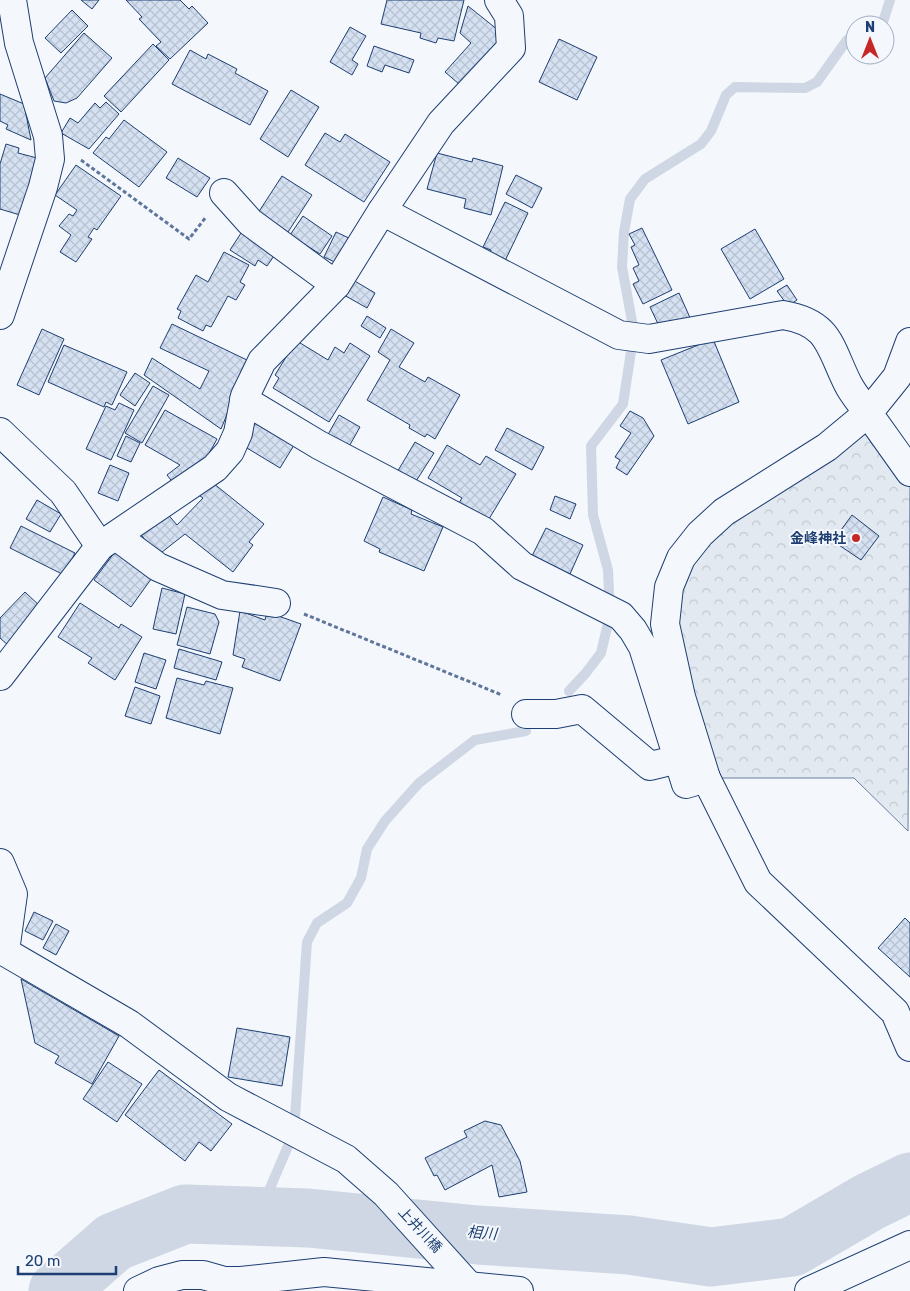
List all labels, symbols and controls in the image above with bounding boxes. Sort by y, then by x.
north arrow [845,15,895,65]
text: N [865,19,875,36]
place label: 金峰神社 [790,530,846,547]
marker: 金峰神社 [850,532,862,544]
street label: 上井川橋 [395,1204,445,1256]
water label: 相川 [466,1223,500,1243]
scale bar [18,1244,115,1276]
text: 20 m [25,1252,60,1270]

